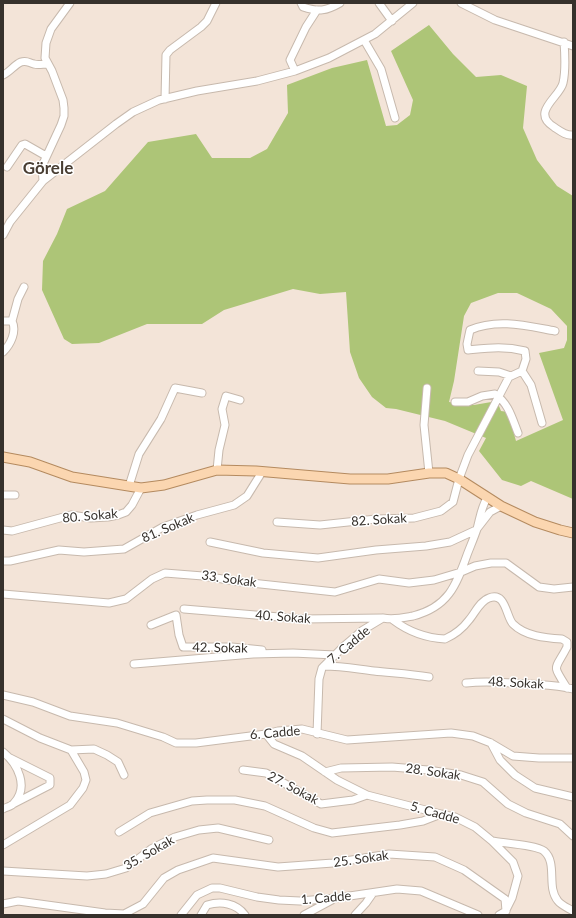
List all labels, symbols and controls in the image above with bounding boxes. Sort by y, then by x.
district label: Görele [23,159,73,179]
street label: 80. Sokak [62,506,118,526]
street label: 81. Sokak [139,510,197,546]
street label: 82. Sokak [351,510,407,530]
street label: 33. Sokak [200,567,258,591]
street label: 40. Sokak [255,607,311,627]
street label: 7. Cadde [325,623,373,667]
street label: 42. Sokak [192,640,248,656]
street label: 48. Sokak [488,674,544,692]
street label: 6. Cadde [249,723,301,743]
street label: 28. Sokak [404,760,462,784]
street label: 27. Sokak [265,768,321,808]
street label: 5. Cadde [409,799,461,827]
street label: 35. Sokak [121,832,177,874]
street label: 25. Sokak [332,847,390,871]
street label: 1. Cadde [300,888,352,908]

